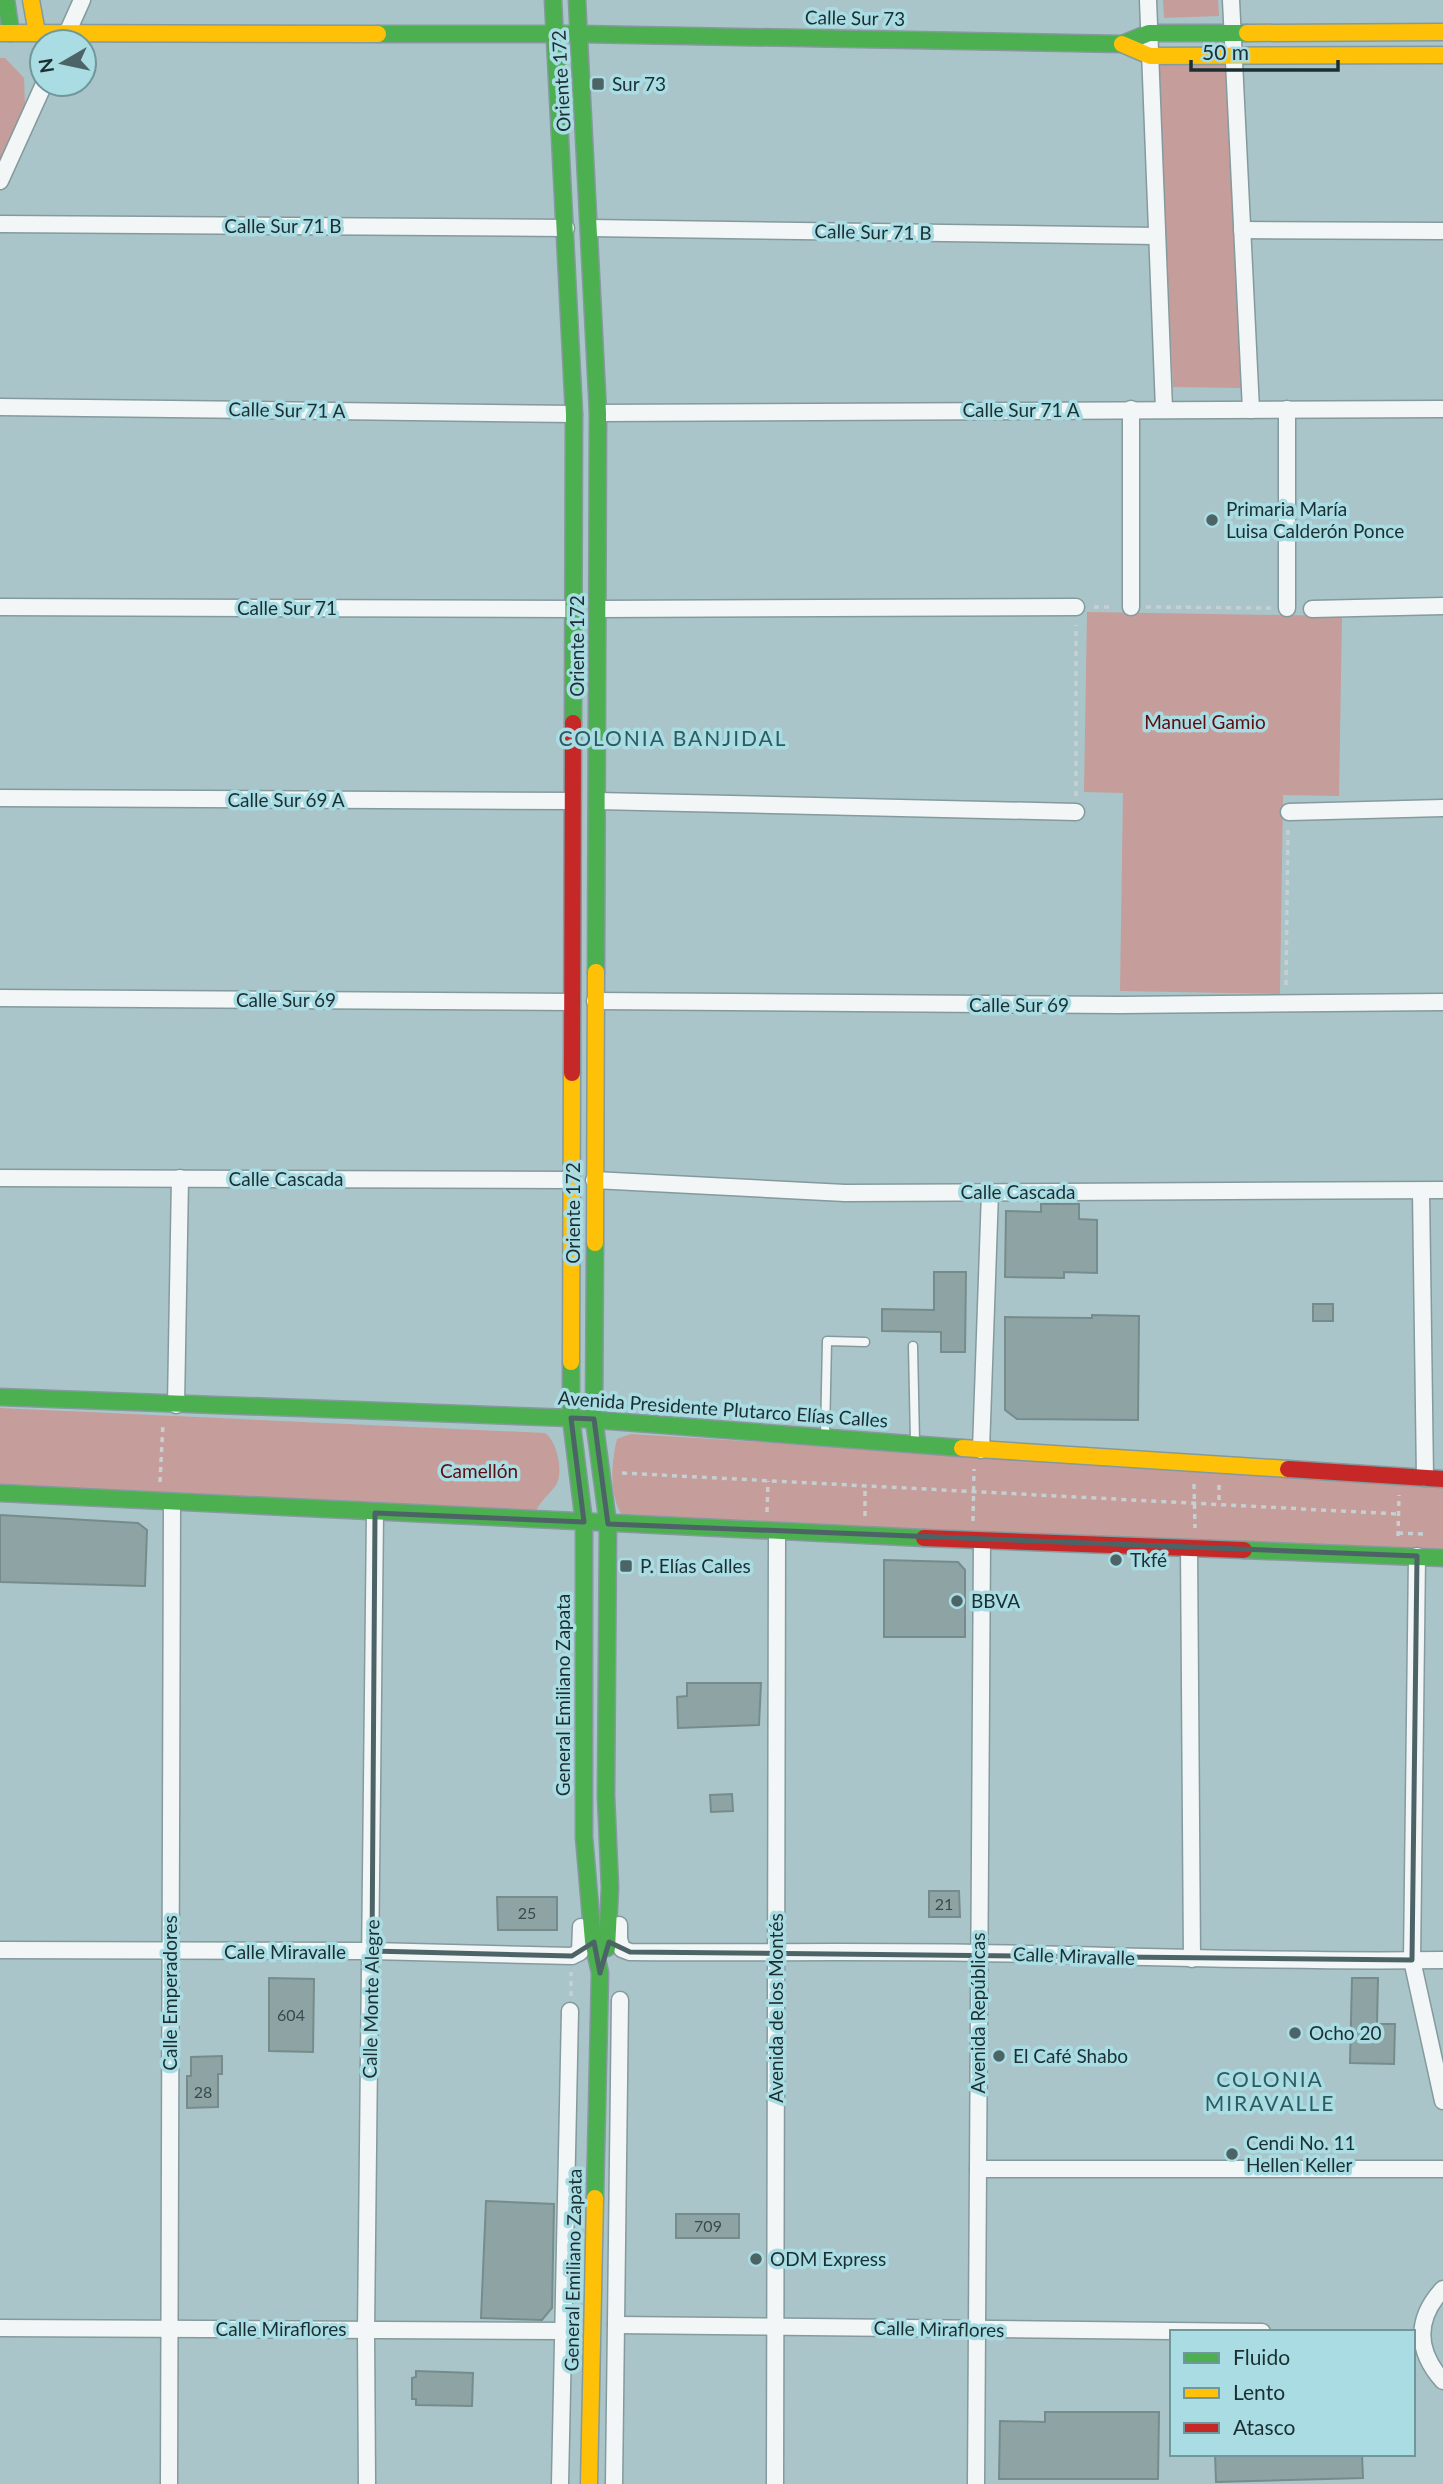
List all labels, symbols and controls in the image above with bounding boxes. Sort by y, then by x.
street label: Calle Sur 73 [805,5,905,30]
north arrow [28,28,98,98]
scale bar [1191,28,1338,72]
street label: Oriente 172 [546,30,575,132]
text: 50 m [1202,39,1249,64]
text: N [33,57,58,75]
place label: Sur 73 [612,72,666,95]
marker: Sur 73 [590,76,606,92]
street label: Calle Sur 71 B [224,214,342,237]
street label: Calle Sur 71 B [814,219,932,244]
street label: Calle Sur 71 A [228,397,346,422]
street label: Calle Sur 71 A [962,398,1080,421]
place label: Primaria María Luisa Calderón Ponce [1226,497,1404,542]
marker: Primaria María Luisa Calderón Ponce [1204,512,1220,528]
street label: Oriente 172 [565,595,588,697]
street label: Calle Sur 71 [237,596,337,619]
park label: Manuel Gamio [1144,710,1266,733]
district label: COLONIA BANJIDAL [558,725,788,750]
street label: Calle Sur 69 A [227,788,345,811]
street label: Calle Sur 69 [236,988,336,1011]
street label: Calle Sur 69 [969,993,1069,1016]
street label: Oriente 172 [561,1162,584,1264]
street label: Calle Cascada [229,1167,343,1190]
street label: Calle Cascada [961,1180,1075,1203]
street label: Avenida Presidente Plutarco Elías Calles [557,1385,889,1432]
park label: Camellón [440,1459,518,1482]
place label: Tkfé [1130,1548,1167,1571]
marker: Tkfé [1108,1552,1124,1568]
place label: P. Elías Calles [640,1554,751,1577]
marker: P. Elías Calles [618,1558,634,1574]
place label: BBVA [971,1589,1020,1612]
marker: BBVA [949,1593,965,1609]
street label: General Emiliano Zapata [551,1594,574,1796]
house number: 21 [935,1894,953,1913]
house number: 25 [518,1903,536,1922]
street label: Avenida de los Montés [764,1913,787,2103]
street label: Calle Emperadores [158,1915,181,2071]
street label: Calle Monte Alegre [358,1919,383,2079]
street label: Avenida Repúblicas [966,1933,989,2093]
street label: Calle Miravalle [224,1940,346,1963]
street label: Calle Miravalle [1013,1942,1135,1969]
house number: 604 [277,2005,305,2024]
place label: Ocho 20 [1309,2021,1381,2044]
marker: Ocho 20 [1287,2025,1303,2041]
place label: El Café Shabo [1013,2044,1128,2067]
marker: El Café Shabo [991,2048,1007,2064]
district label: COLONIA MIRAVALLE [1205,2066,1335,2115]
house number: 28 [194,2082,212,2101]
place label: Cendi No. 11 Hellen Keller [1246,2131,1356,2176]
marker: Cendi No. 11 Hellen Keller [1224,2146,1240,2162]
street label: General Emiliano Zapata [559,2168,586,2372]
house number: 709 [694,2216,722,2235]
place label: ODM Express [770,2247,886,2270]
marker: ODM Express [748,2251,764,2267]
street label: Calle Miraflores [873,2316,1005,2341]
street label: Calle Miraflores [216,2317,346,2340]
legend [1170,2330,1415,2456]
text: Fluido [1233,2344,1290,2369]
text: Lento [1233,2379,1285,2404]
text: Atasco [1233,2414,1295,2439]

